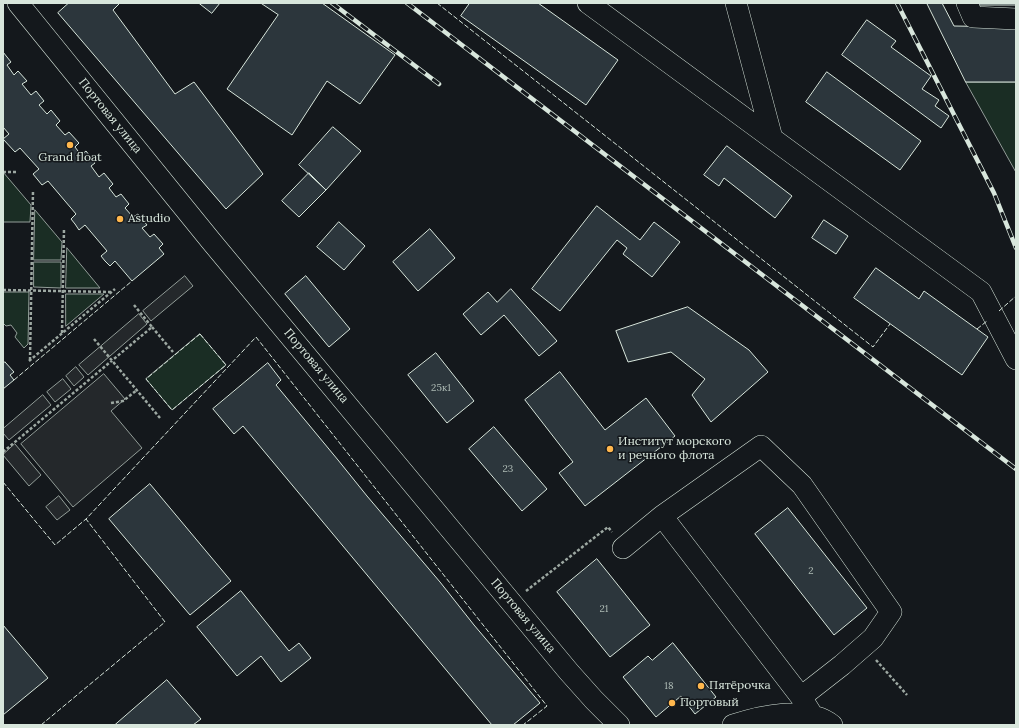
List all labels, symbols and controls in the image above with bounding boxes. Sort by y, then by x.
street label: Портовая улица [75,75,145,157]
marker: Grand float [65,140,75,150]
place label: Grand float [38,151,102,165]
place label: Astudio [128,212,170,226]
marker: Astudio [115,214,125,224]
street label: Портовая улица [281,326,351,406]
house number: 25к1 [431,382,451,394]
place label: Институт морского и речного флота [618,435,731,463]
marker: Институт морского и речного флота [605,444,615,454]
house number: 23 [503,463,513,475]
house number: 2 [808,565,814,577]
street label: Портовая улица [488,576,558,656]
house number: 21 [599,603,609,615]
place label: Пятёрочка [709,679,771,693]
house number: 18 [664,680,674,692]
marker: Пятёрочка [696,681,706,691]
place label: Портовый [680,696,739,710]
marker: Портовый [667,698,677,708]

